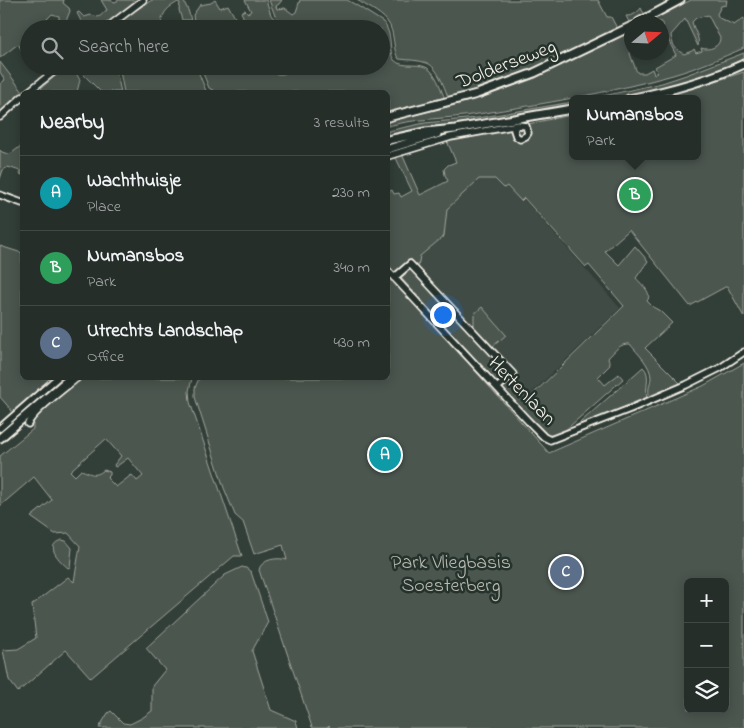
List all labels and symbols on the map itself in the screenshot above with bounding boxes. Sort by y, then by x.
north arrow [624,15,669,60]
street label: Dolderseweg [452,33,561,99]
pin: B [619,176,651,214]
your location [430,302,456,328]
street label: Hertenlaan [481,350,562,433]
pin: A [369,436,401,474]
park label: Park Vliegbasis Soesterberg [391,549,511,602]
pin: C [550,553,582,591]

